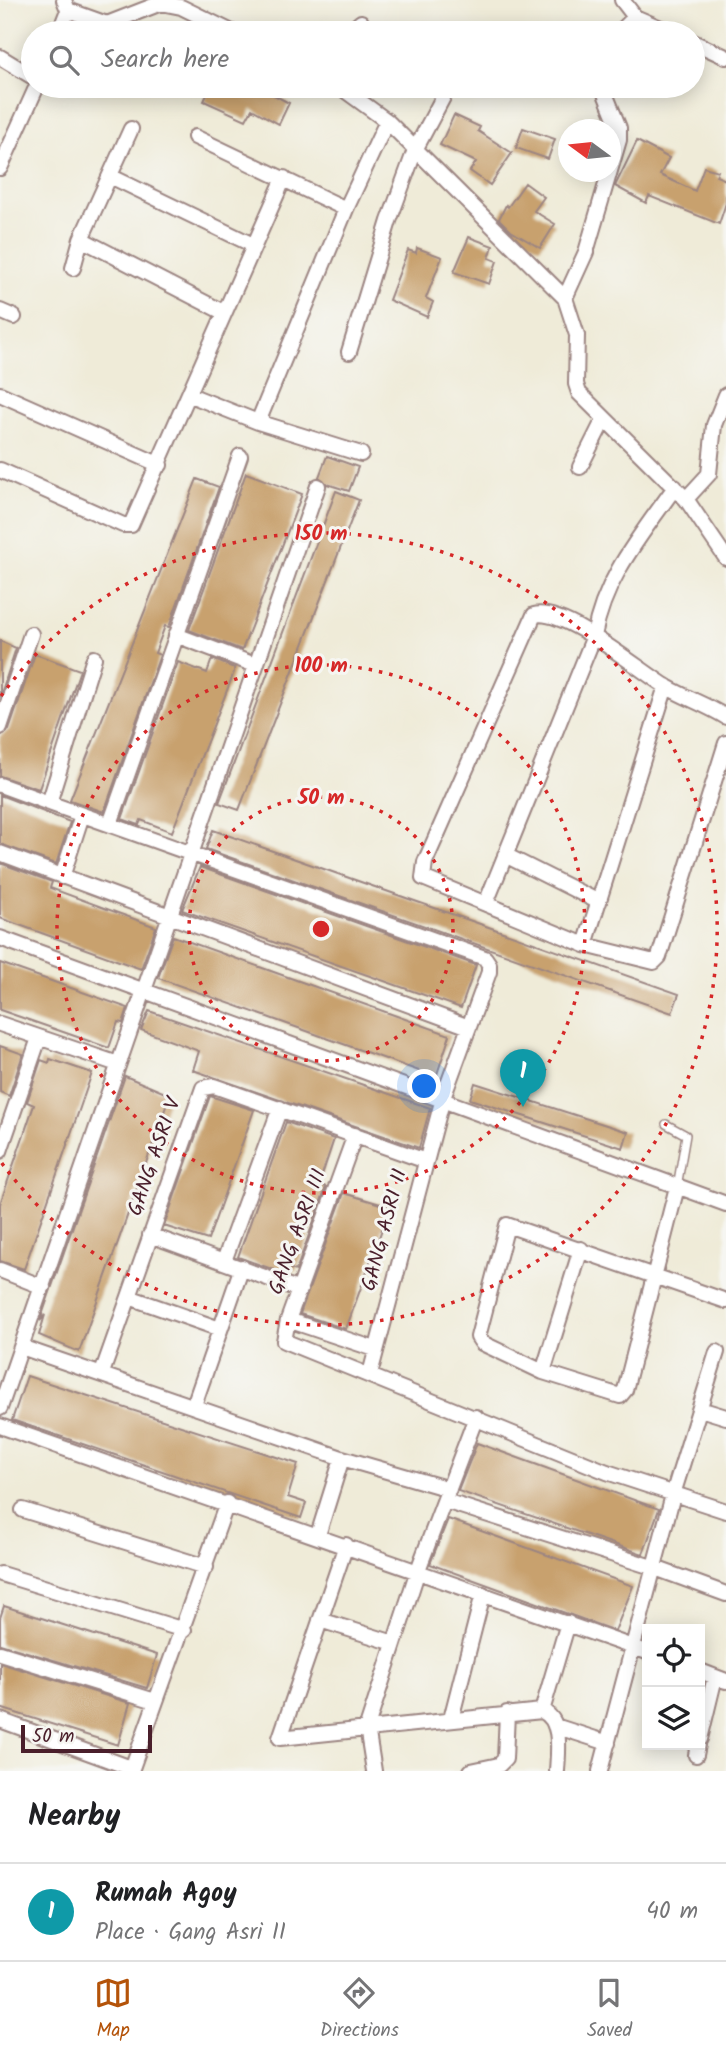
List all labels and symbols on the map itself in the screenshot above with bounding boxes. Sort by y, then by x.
north arrow [558,119,621,182]
text: 150 m [294,518,348,551]
text: 100 m [294,650,348,683]
text: 50 m [297,782,344,815]
centre of rings [309,917,333,941]
pin: 1 [500,1049,546,1107]
your location [407,1069,441,1103]
street label: GANG ASRI V [119,1092,191,1221]
street label: GANG ASRI III [260,1164,336,1300]
street label: GANG ASRI II [353,1165,417,1295]
scale bar [21,1722,152,1754]

